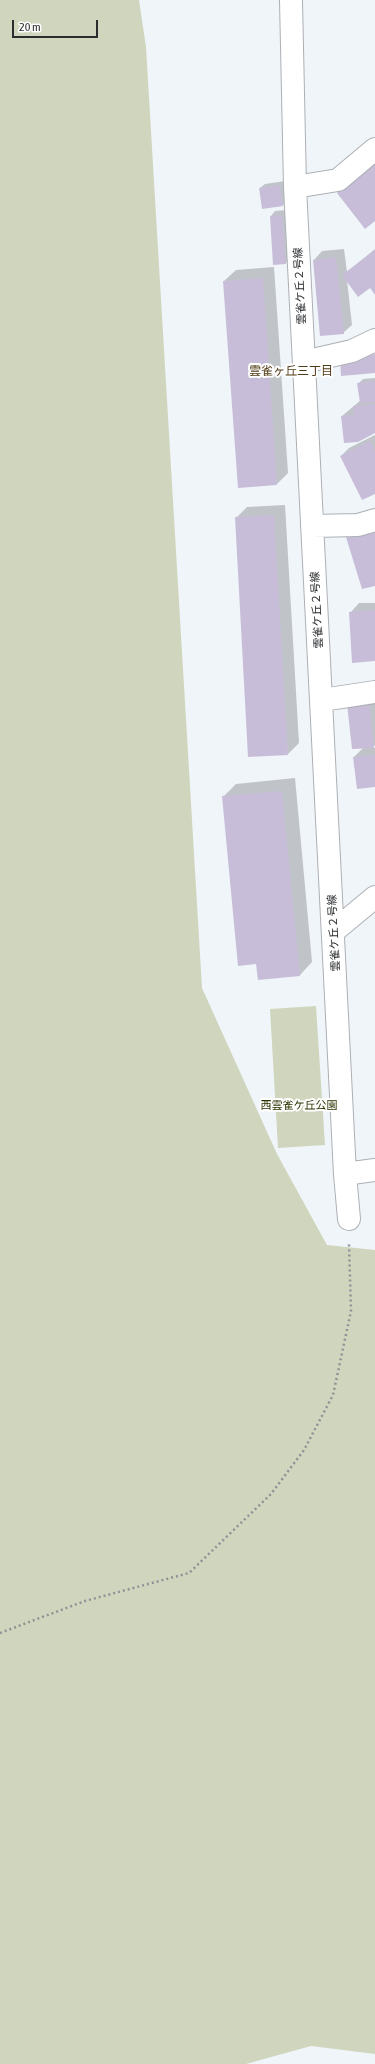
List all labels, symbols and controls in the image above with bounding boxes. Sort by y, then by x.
scale bar [14,12,100,38]
text: 20 m [19,20,41,34]
street label: 雲雀ケ丘２号線 [291,247,309,325]
district label: 雲雀ヶ丘三丁目 [249,364,333,378]
street label: 雲雀ケ丘２号線 [308,571,326,649]
street label: 雲雀ケ丘２号線 [325,894,343,972]
park label: 西雲雀ケ丘公園 [261,1099,337,1113]

